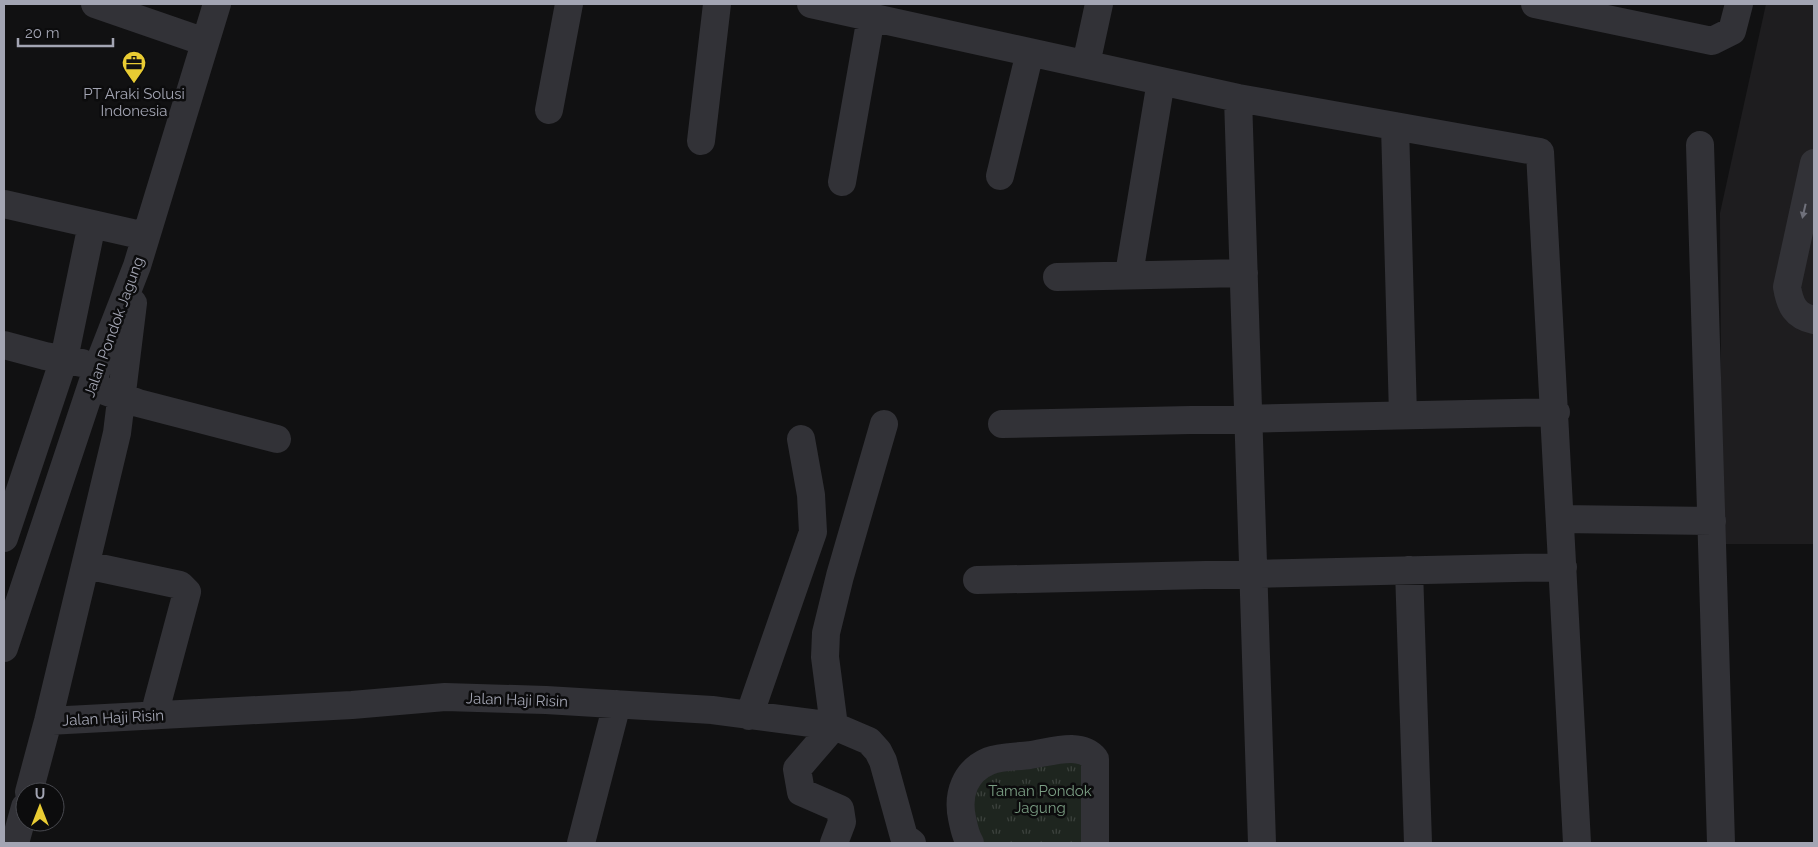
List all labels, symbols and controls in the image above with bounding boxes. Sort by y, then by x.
scale bar [18,15,112,47]
text: 20 m [25,24,60,42]
office icon: PT Araki Solusi Indonesia [121,50,147,84]
place label: PT Araki Solusi Indonesia [83,85,185,120]
one-way arrow [1800,203,1808,218]
street label: Jalan Pondok Jagung [80,254,148,400]
street label: Jalan Haji Risin [466,689,568,711]
street label: Jalan Haji Risin [62,706,164,730]
north arrow [15,782,65,832]
park label: Taman Pondok Jagung [988,782,1092,817]
text: U [35,786,45,802]

